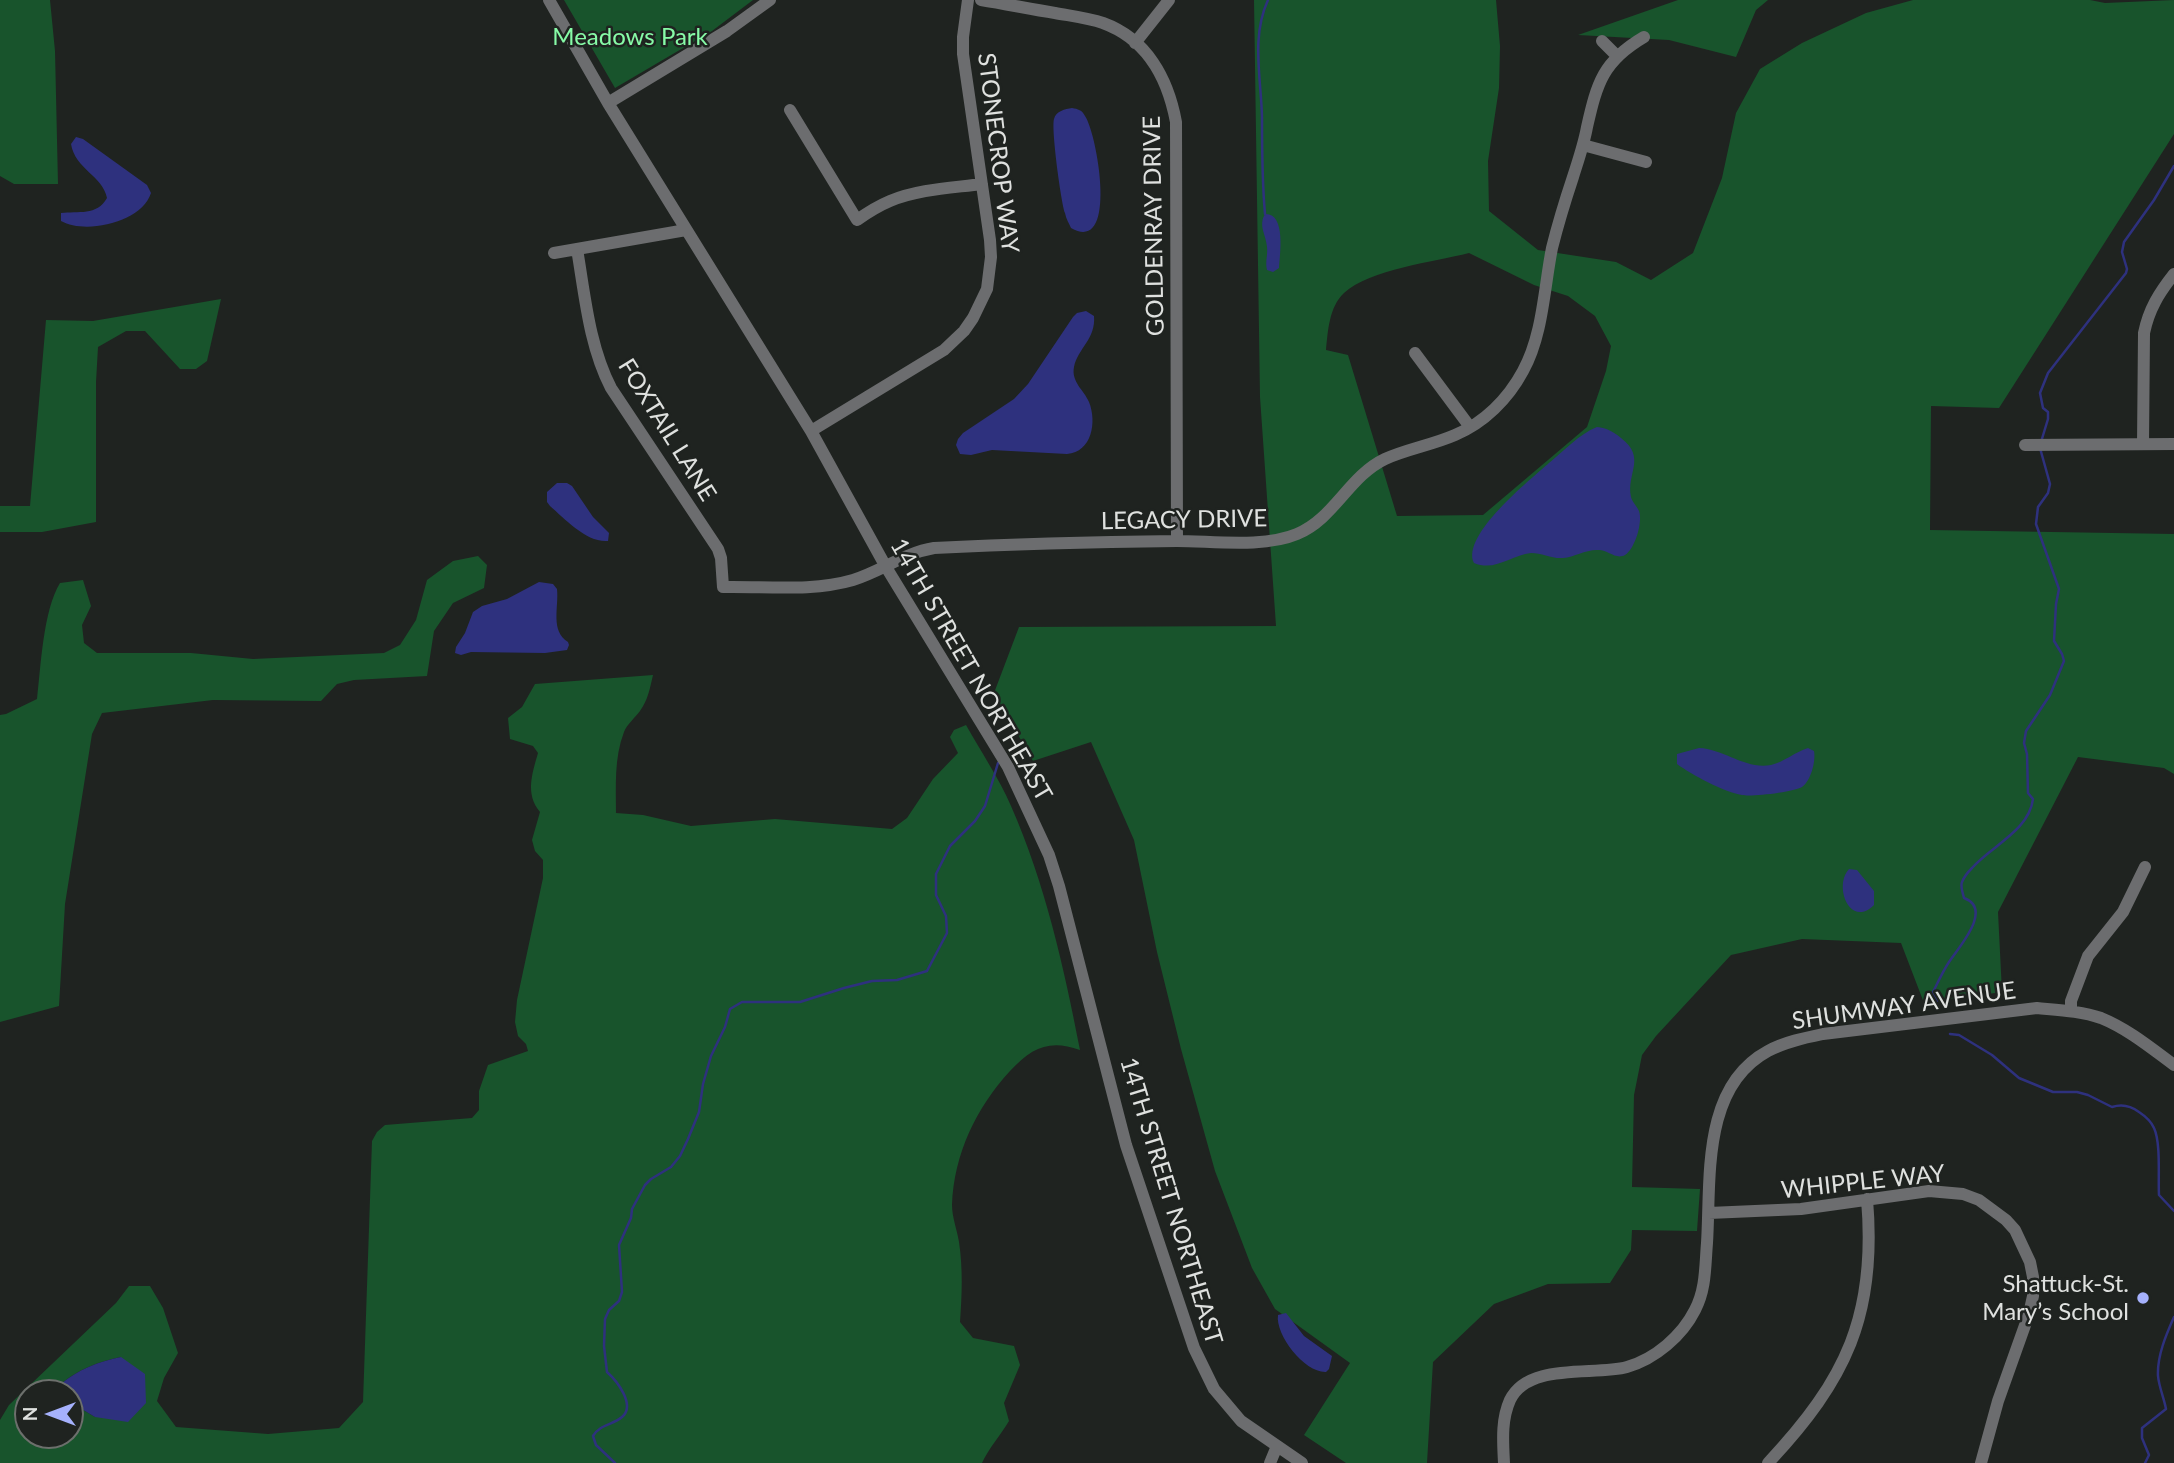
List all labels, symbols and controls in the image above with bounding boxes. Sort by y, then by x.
park label: Meadows Park [552,23,708,51]
street label: STONECROP WAY [971,51,1025,255]
street label: GOLDENRAY DRIVE [1138,116,1170,336]
street label: FOXTAIL LANE [612,354,722,506]
street label: LEGACY DRIVE [1101,504,1267,536]
street label: 14TH STREET NORTHEAST [884,534,1058,806]
street label: SHUMWAY AVENUE [1790,976,2018,1036]
street label: 14TH STREET NORTHEAST [1114,1054,1228,1348]
street label: WHIPPLE WAY [1780,1159,1946,1205]
place label: Shattuck-St. Mary’s School [1982,1270,2129,1326]
marker: Shattuck-St. Mary’s School [2135,1290,2151,1306]
north arrow [14,1379,84,1449]
text: N [18,1407,41,1421]

